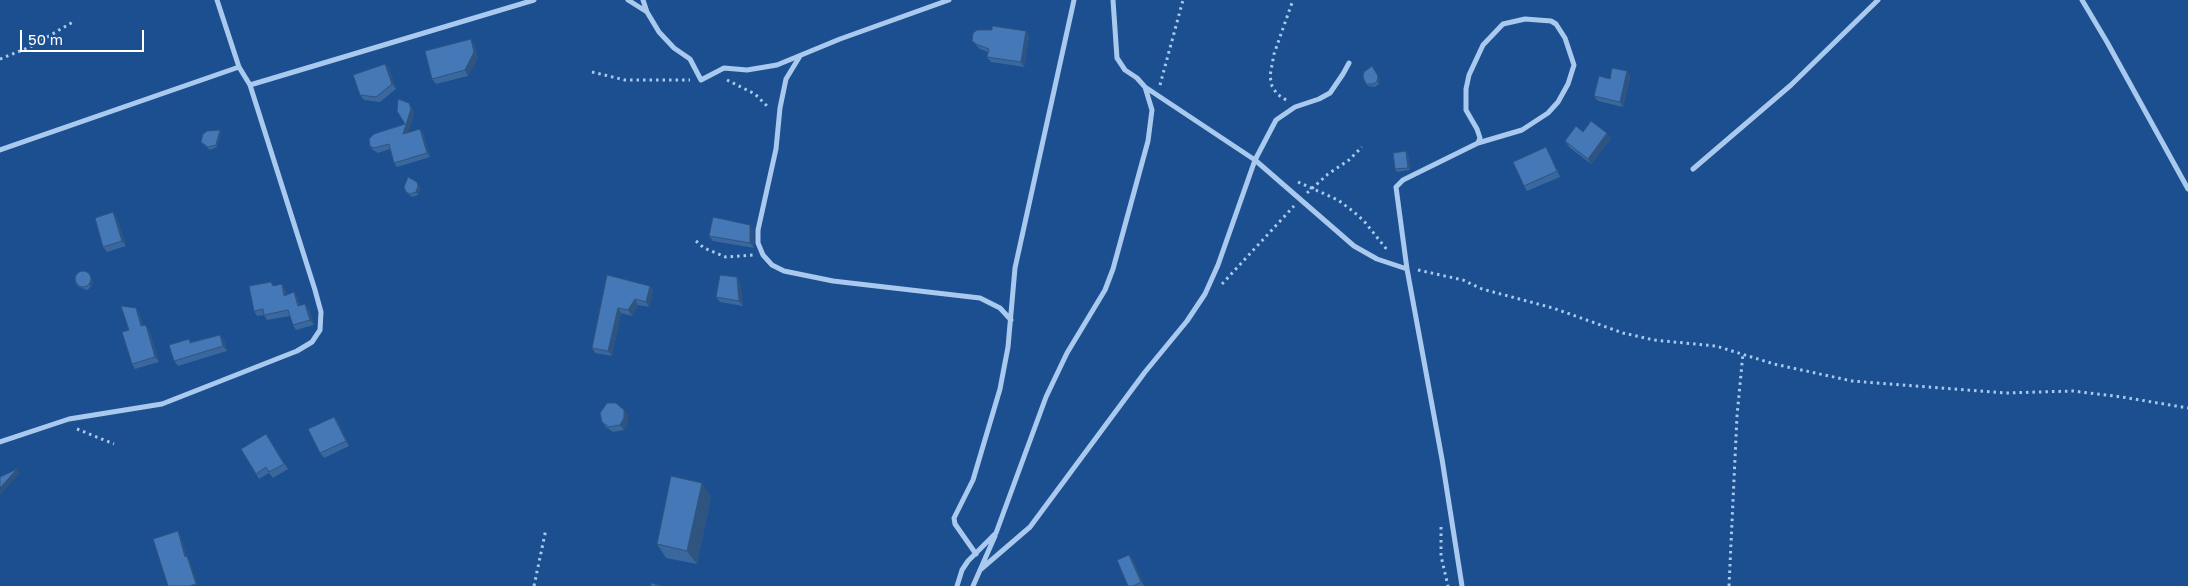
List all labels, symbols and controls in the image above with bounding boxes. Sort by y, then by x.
scale bar [22,20,146,52]
text: 50 m [28,30,63,48]

